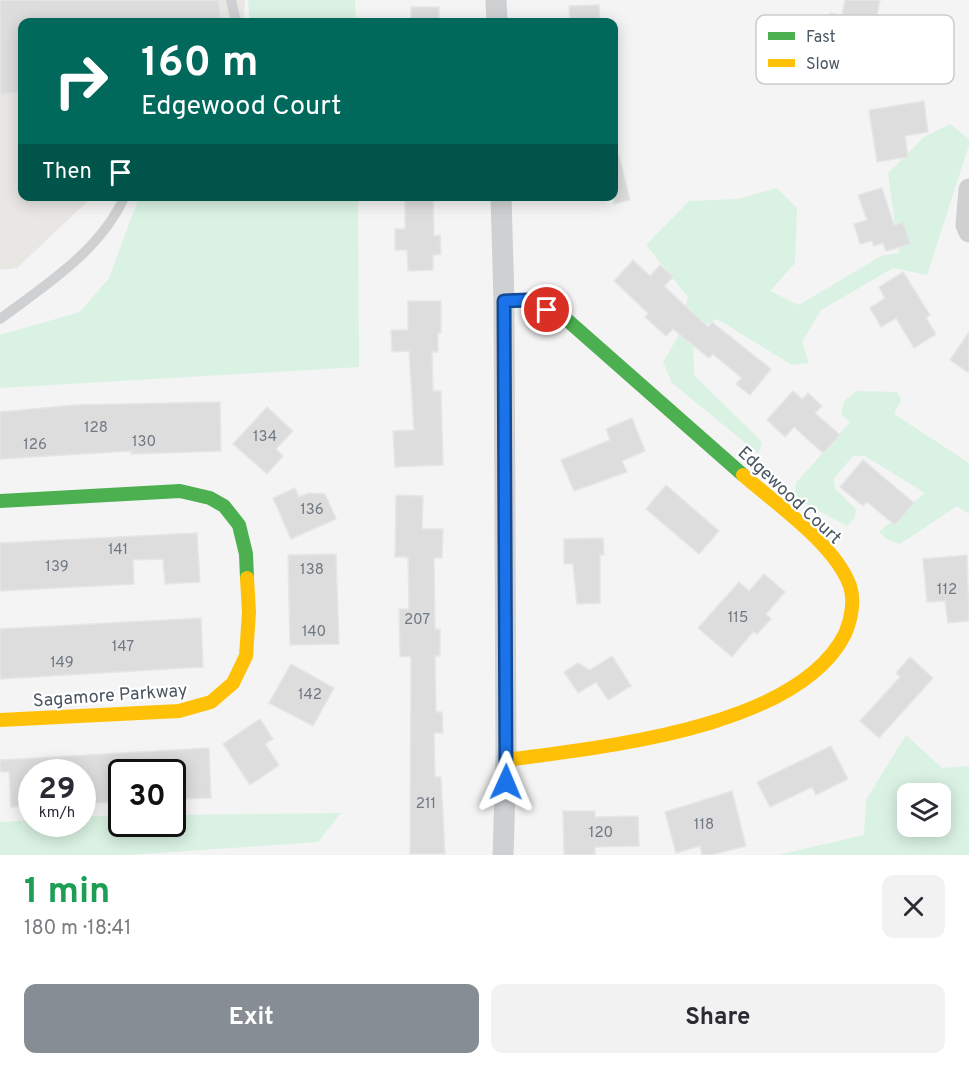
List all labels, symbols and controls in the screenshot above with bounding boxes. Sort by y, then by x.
legend [756,15,954,84]
text: Fast [806,28,836,48]
text: 160 m [141,38,259,91]
icon: right [42,42,120,120]
text: Slow [806,55,840,75]
text: Edgewood Court [141,90,341,124]
icon: arrive [104,156,137,189]
text: Then [42,159,92,186]
pin [521,284,572,335]
icon: arrive [530,293,563,326]
house number: 128 [84,419,108,438]
house number: 134 [253,428,277,447]
house number: 130 [132,433,156,452]
house number: 126 [23,436,47,455]
street label: Edgewood Court [732,442,846,550]
house number: 136 [300,501,324,520]
house number: 141 [108,541,128,560]
house number: 139 [45,558,69,577]
house number: 138 [300,561,324,580]
house number: 112 [937,581,957,600]
house number: 115 [728,609,748,628]
house number: 207 [404,611,430,630]
house number: 140 [302,623,326,642]
house number: 147 [112,638,134,657]
house number: 149 [50,654,74,673]
street label: Sagamore Parkway [32,680,188,713]
house number: 142 [298,686,322,705]
position arrow [474,750,538,814]
speed limit sign: 30 [108,759,186,837]
text: 29 [39,772,75,809]
map controls [897,783,951,837]
button: layers [897,783,951,837]
house number: 211 [416,795,436,814]
text: km/h [39,804,75,823]
house number: 118 [694,816,714,835]
house number: 120 [589,824,613,843]
text: 1 min [24,870,110,916]
button: close [882,875,945,938]
text: 180 m · 18:41 [24,916,131,942]
button: Exit [24,984,479,1053]
button: Share [491,984,945,1053]

